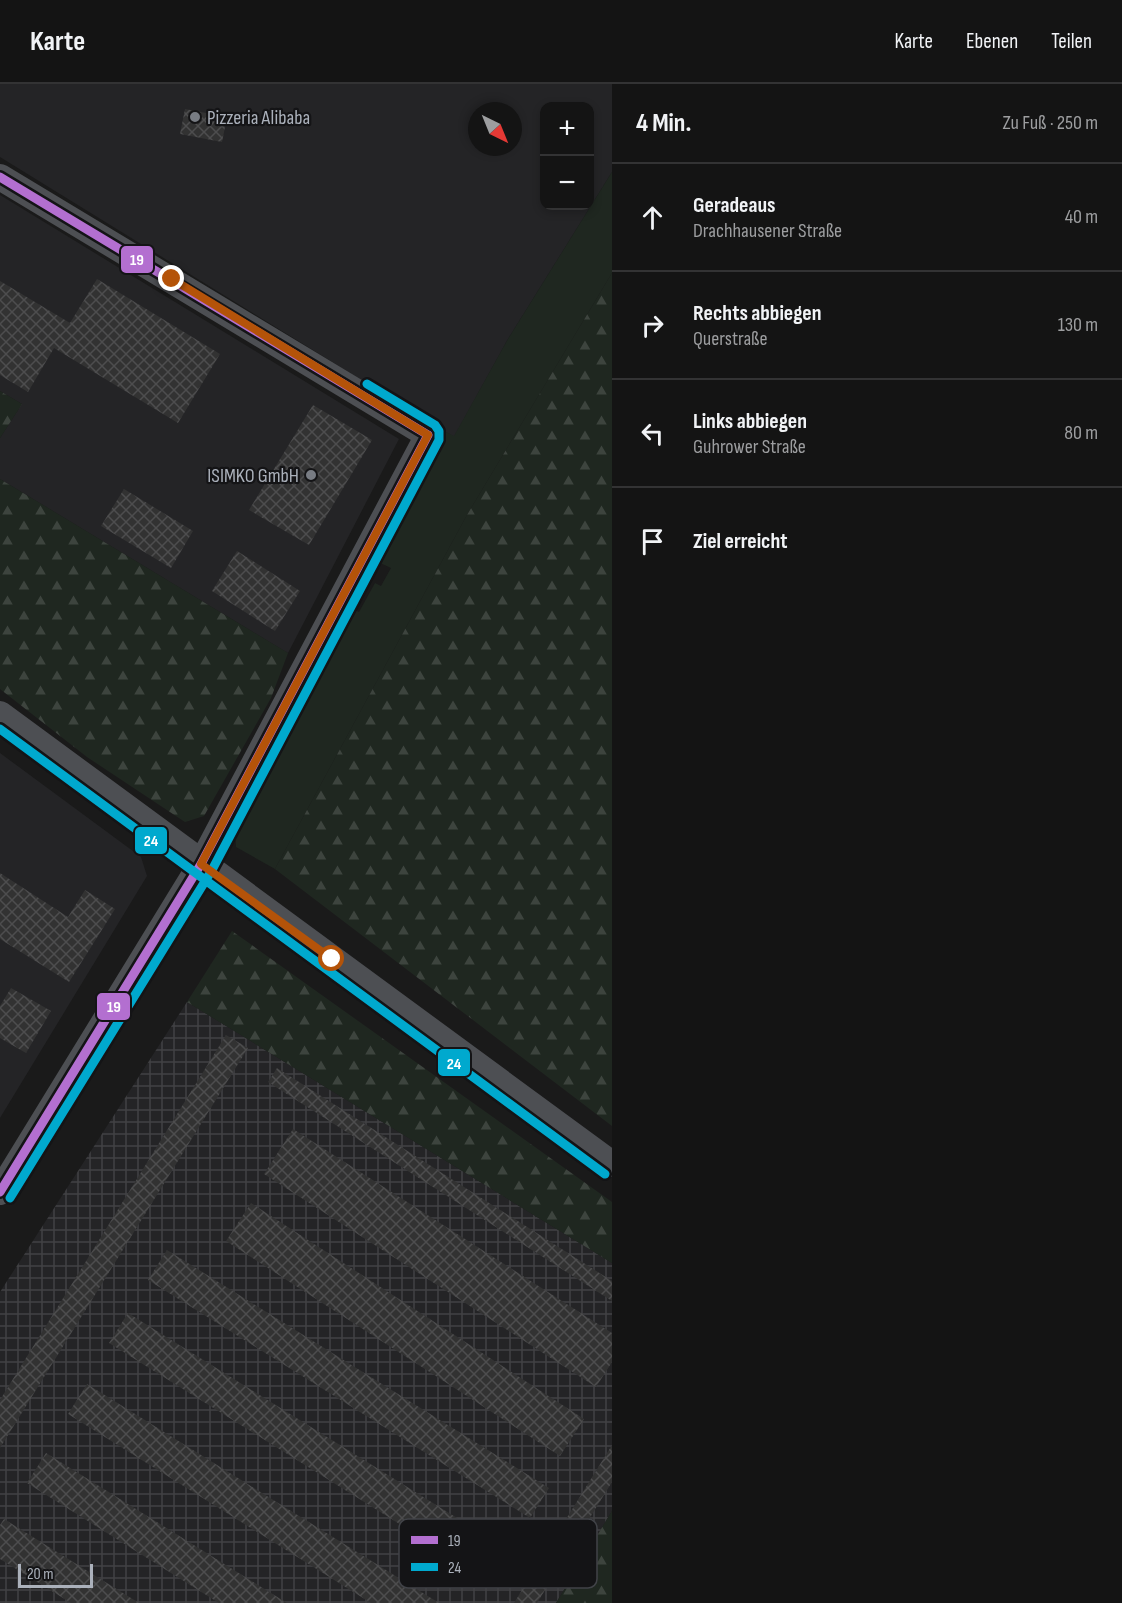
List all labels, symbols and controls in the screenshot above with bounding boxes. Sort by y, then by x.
text: Karte [30,25,85,58]
text: Karte [895,29,933,54]
text: Ebenen [966,29,1018,54]
text: Teilen [1051,29,1092,54]
north arrow [468,102,522,156]
map controls [540,102,594,210]
button: + [540,102,594,156]
place label: Pizzeria Alibaba [207,106,310,130]
text: 4 Min. [636,108,691,139]
marker: Pizzeria Alibaba [188,110,202,124]
text: Zu Fuß · 250 m [1003,111,1098,135]
button: − [540,156,594,210]
text: Geradeaus [693,192,776,219]
icon: ahead [636,201,669,234]
text: 40 m [1065,205,1098,229]
text: Drachhausener Straße [693,219,842,243]
line badge: 19 [120,245,154,274]
text: 19 [130,251,144,270]
route end [158,265,184,291]
text: Rechts abbiegen [693,300,822,327]
icon: right [636,309,669,342]
text: 130 m [1058,313,1098,337]
text: Querstraße [693,327,768,351]
text: Links abbiegen [693,408,807,435]
icon: left [636,417,669,450]
text: 80 m [1064,421,1098,445]
text: Guhrower Straße [693,435,806,459]
place label: ISIMKO GmbH [207,464,299,488]
marker: ISIMKO GmbH [304,468,318,482]
icon: arrive [636,525,669,558]
text: Ziel erreicht [693,528,788,555]
line badge: 24 [134,826,168,855]
text: 24 [144,832,159,851]
route start [318,945,344,971]
line badge: 19 [96,992,131,1021]
text: 19 [107,998,121,1017]
line badge: 24 [437,1048,471,1077]
text: 24 [447,1055,462,1074]
legend [399,1519,597,1588]
text: 19 [448,1532,461,1551]
text: 24 [448,1559,461,1578]
scale bar [18,1561,93,1588]
text: 20 m [27,1565,54,1584]

